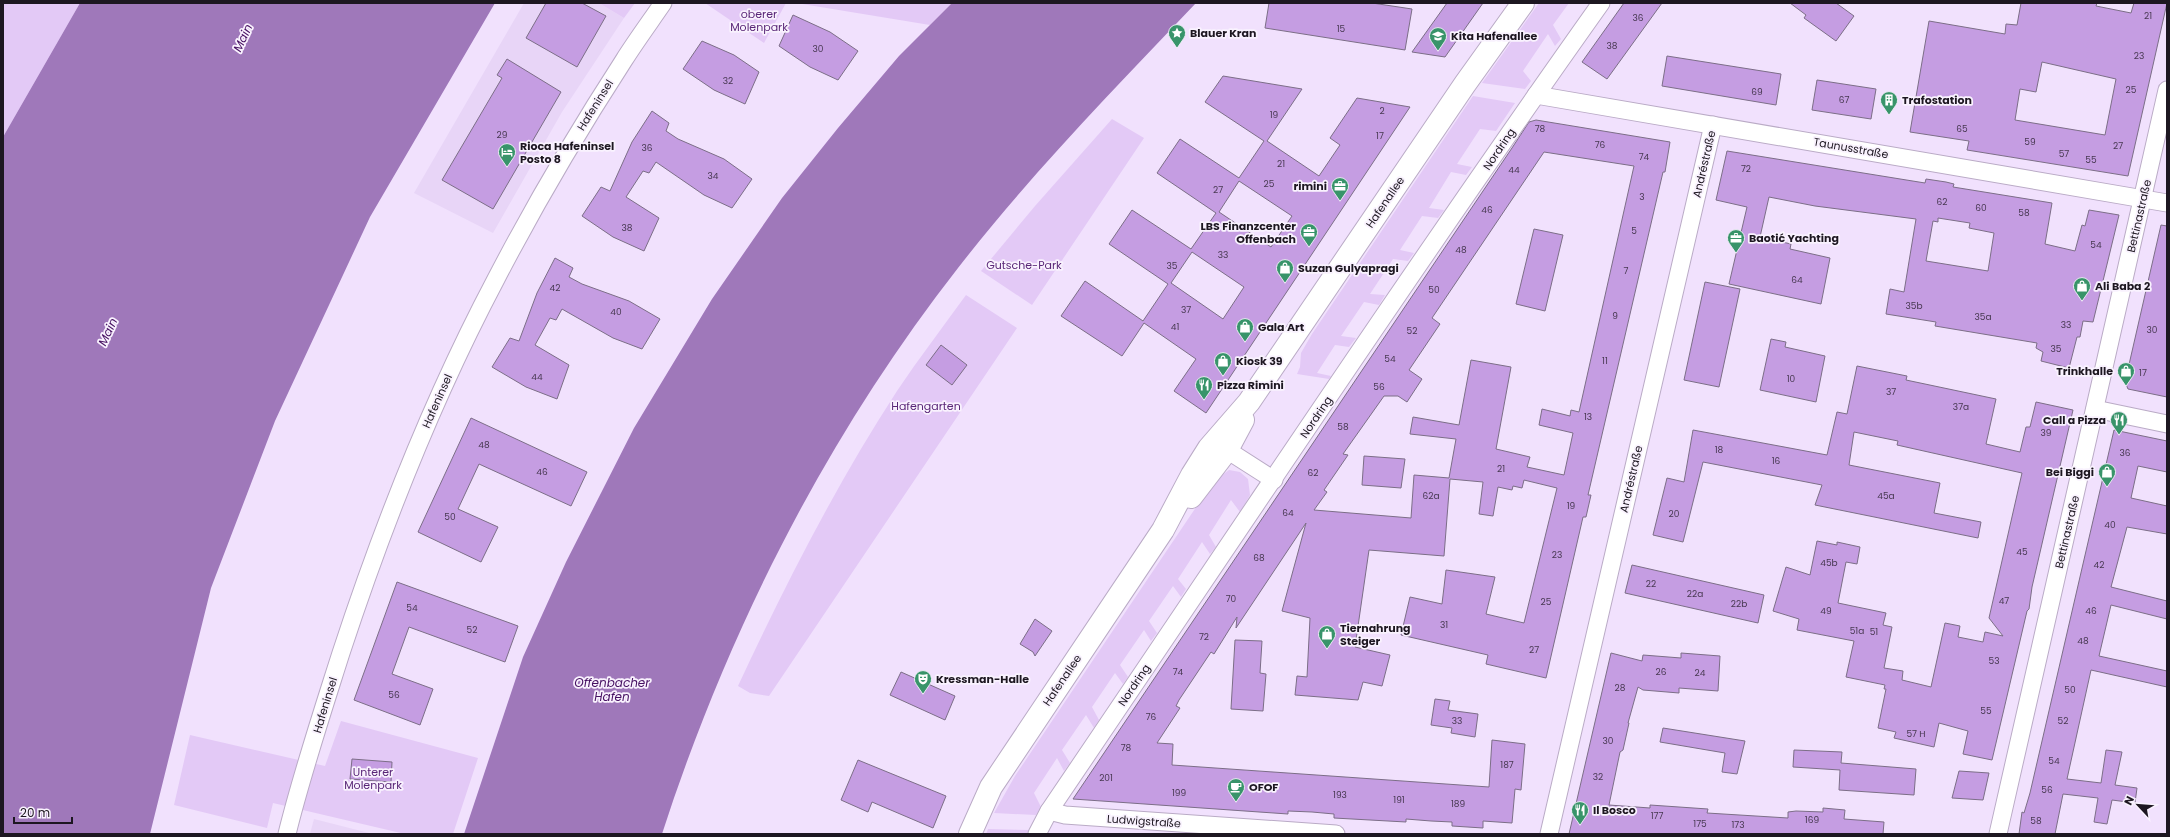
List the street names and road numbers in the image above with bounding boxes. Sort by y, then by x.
street label: Hafeninsel [573,76,617,134]
street label: Nordring [1479,125,1519,173]
street label: Andréstraße [1689,129,1720,199]
street label: Taunusstraße [1812,134,1890,162]
street label: Hafenallee [1362,173,1408,231]
street label: Bettinastraße [2123,178,2155,254]
street label: Hafeninsel [418,371,456,431]
street label: Nordring [1296,393,1336,441]
street label: Andréstraße [1616,444,1647,514]
street label: Bettinastraße [2051,494,2083,570]
street label: Hafenallee [1039,651,1085,709]
street label: Nordring [1114,661,1154,709]
street label: Hafeninsel [309,675,341,735]
street label: Ludwigstraße [1107,810,1182,832]

